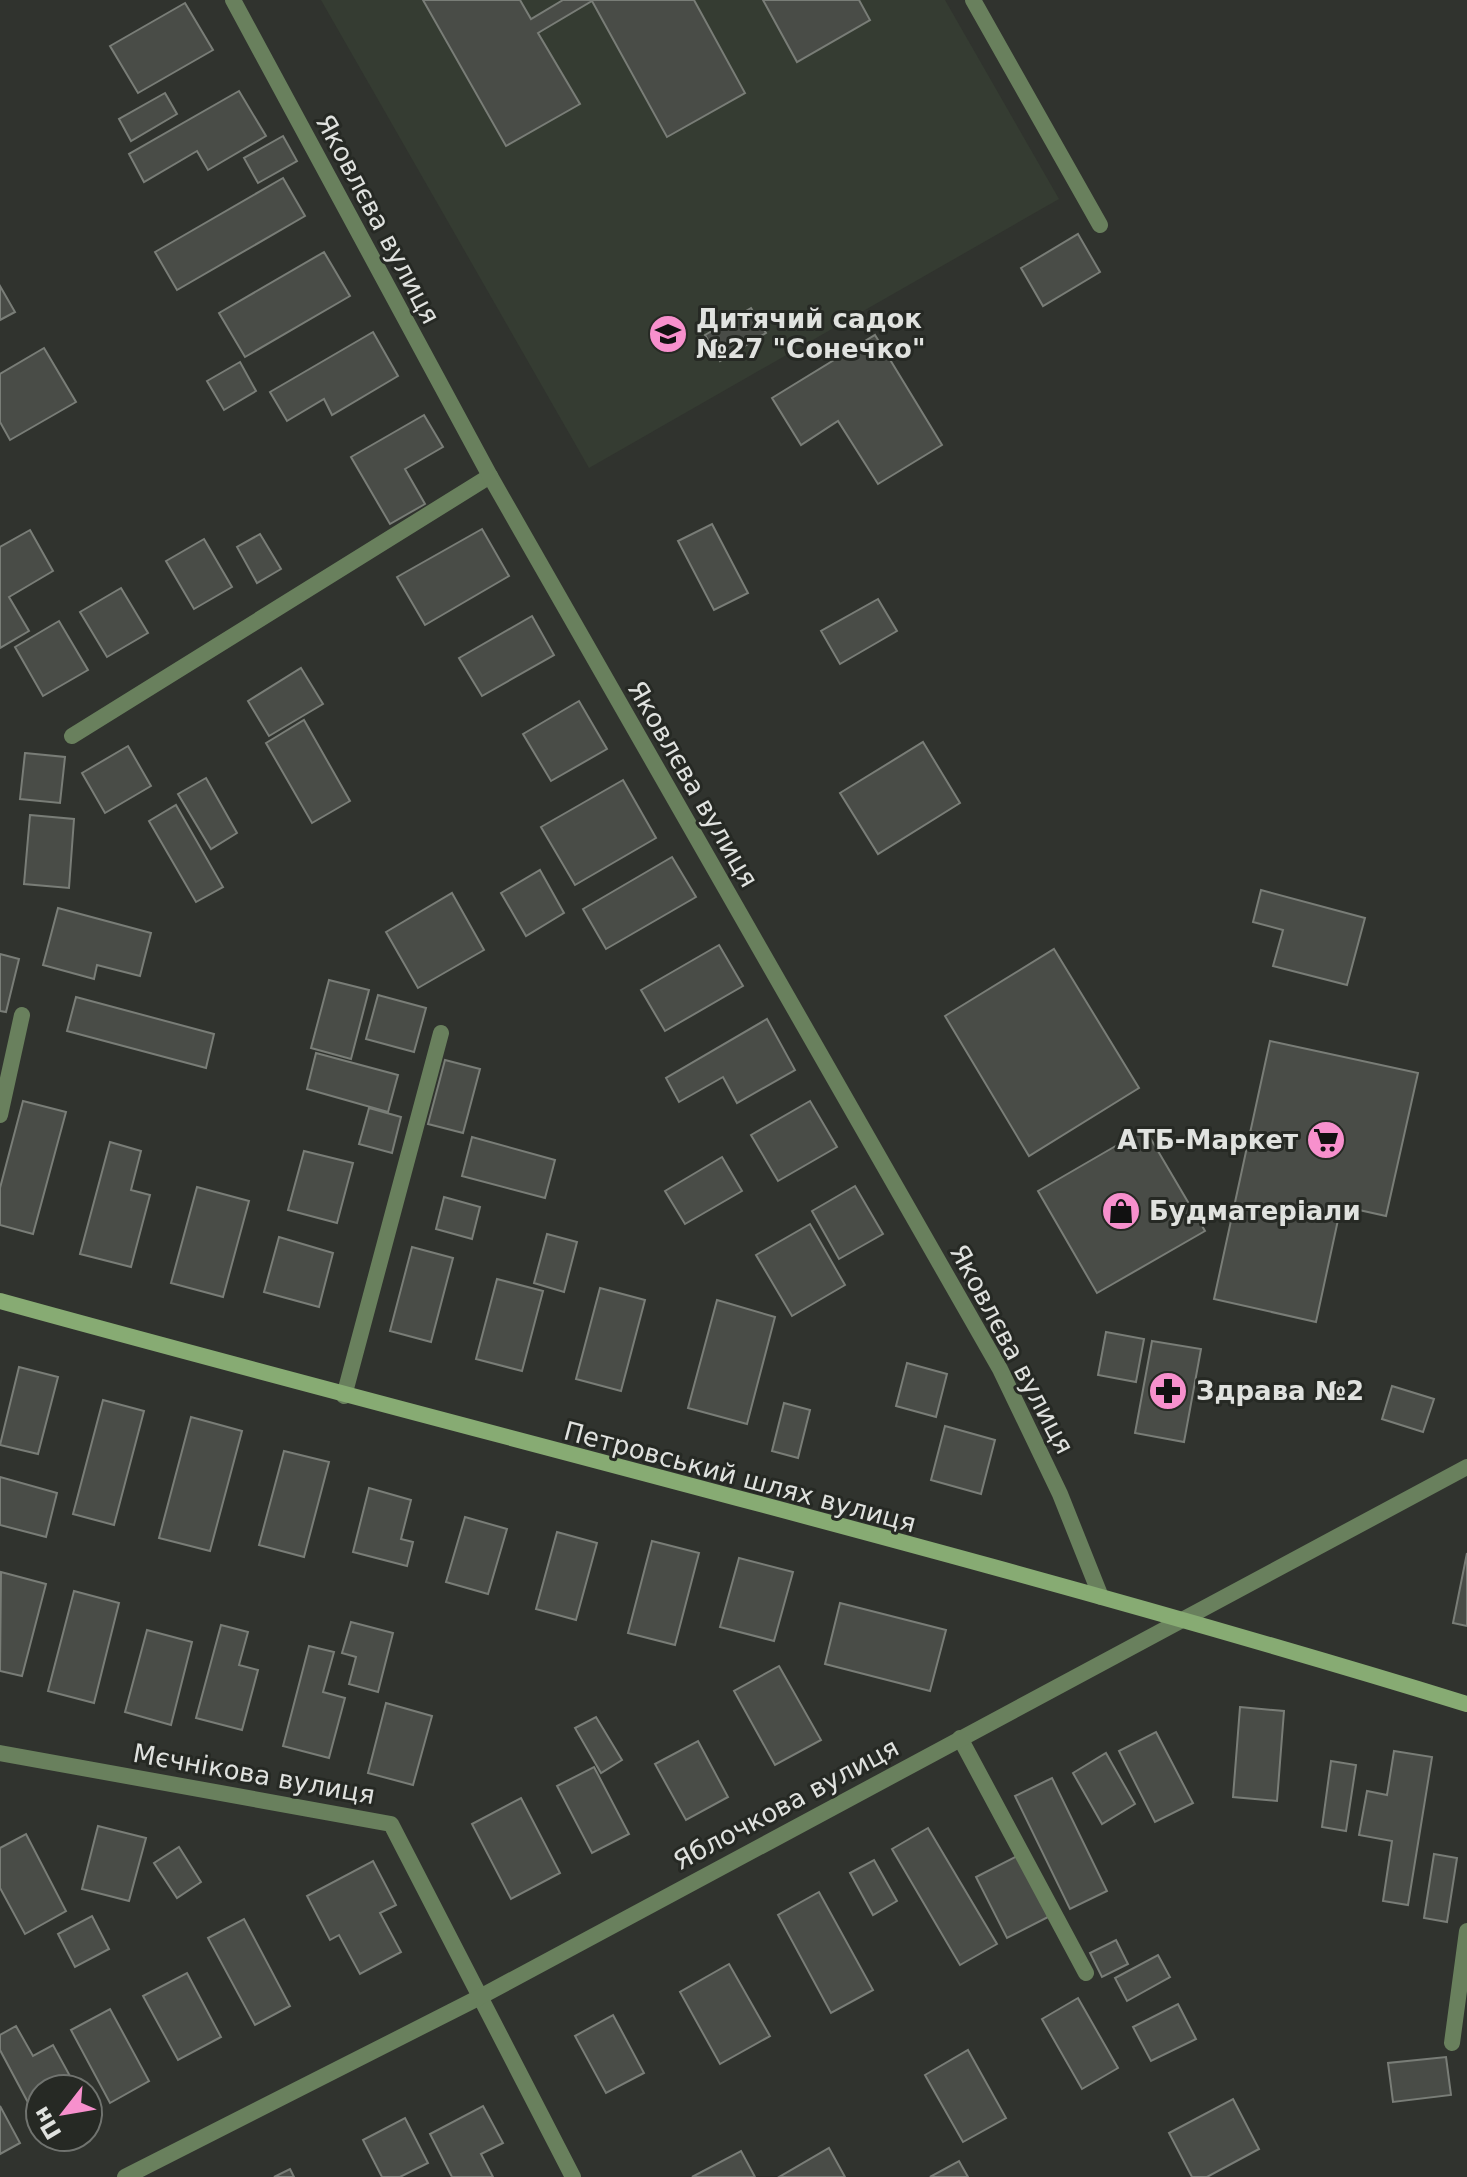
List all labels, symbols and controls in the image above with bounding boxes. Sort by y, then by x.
street label: Яковлєва вулиця [310,109,446,329]
place label: Дитячий садок №27 "Сонечко" [696,304,926,364]
school or university icon: Дитячий садок №27 "Сонечко" [647,313,689,355]
street label: Яковлєва вулиця [622,676,764,892]
supermarket icon: АТБ-Маркет [1305,1119,1347,1161]
place label: АТБ-Маркет [1117,1125,1298,1155]
shop icon: Будматеріали [1100,1190,1142,1232]
place label: Будматеріали [1149,1196,1361,1226]
street label: Яковлєва вулиця [944,1239,1080,1459]
pharmacy icon: Здрава №2 [1147,1370,1189,1412]
place label: Здрава №2 [1196,1376,1364,1406]
street label: Петровський шлях вулиця [561,1416,919,1538]
street label: Яблочкова вулиця [668,1732,904,1876]
street label: Мєчнікова вулиця [131,1738,377,1810]
north arrow [24,2073,104,2153]
text: Пн [28,2102,67,2144]

